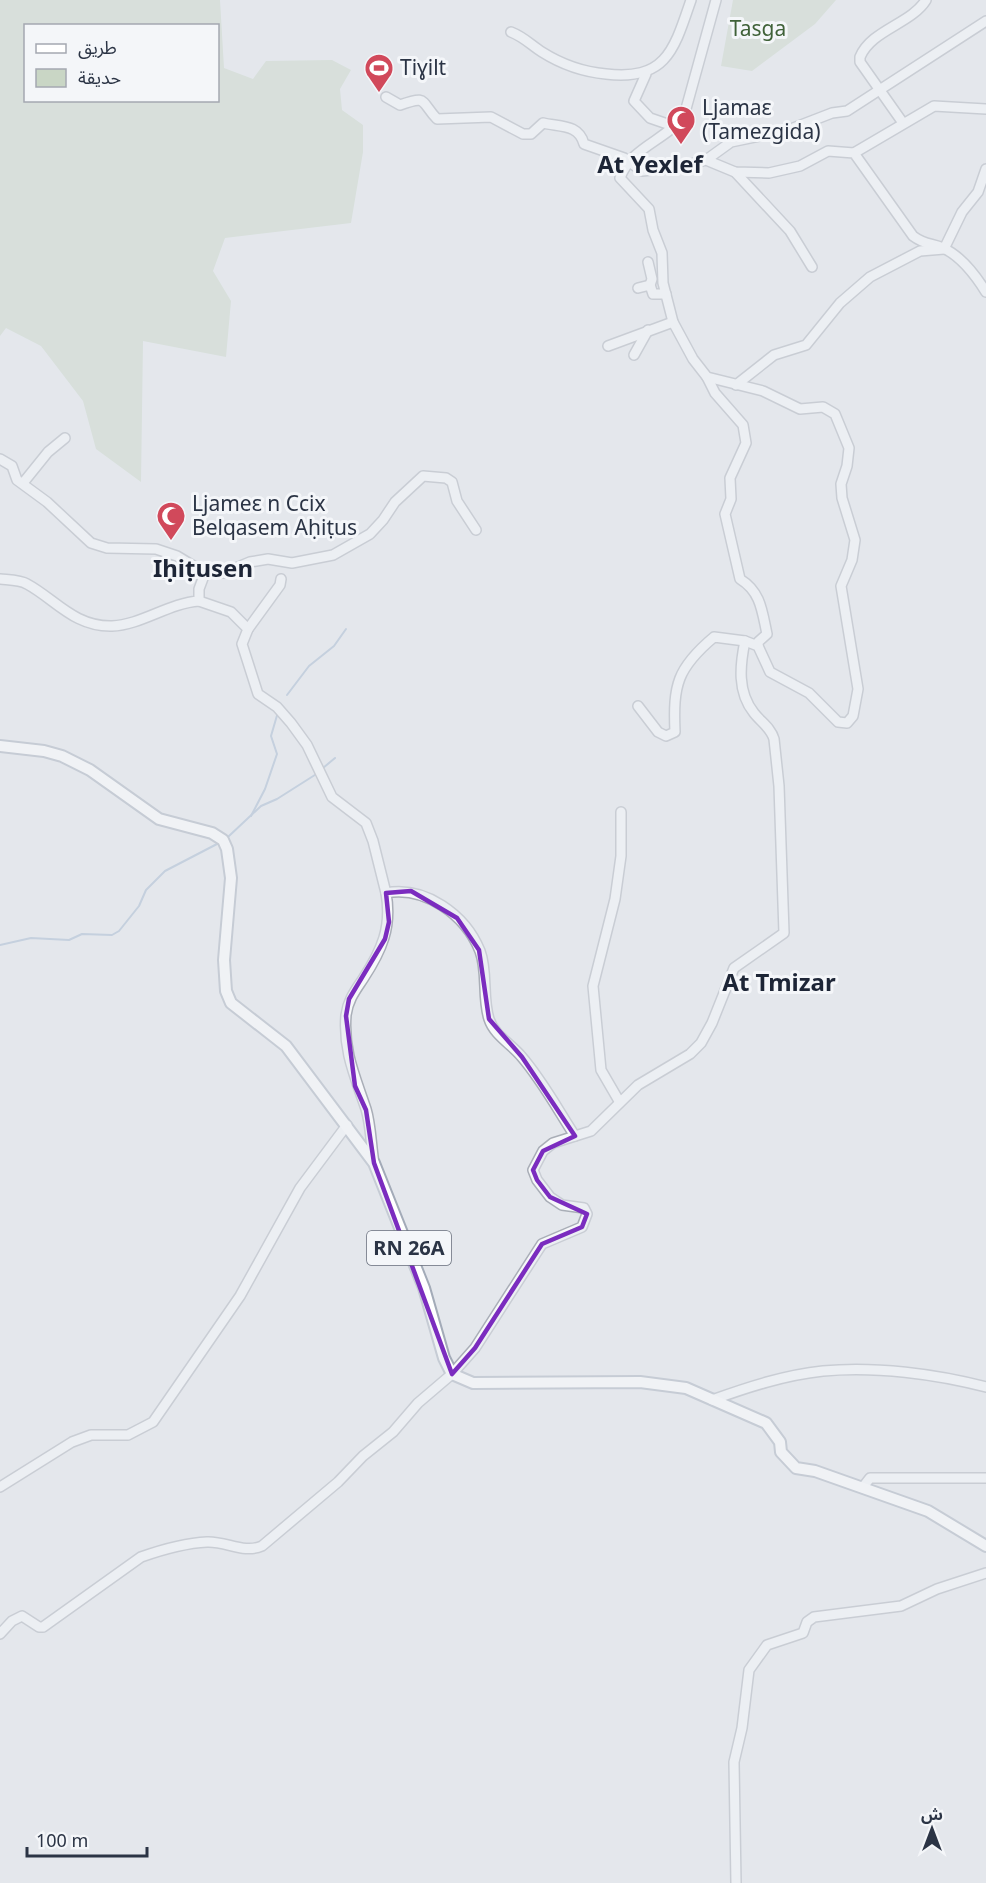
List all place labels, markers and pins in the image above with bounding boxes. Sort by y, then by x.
sports icon: Tiɣilt [363,52,395,94]
place label: Tiɣilt [400,53,447,81]
place label: Ljamaɛ (Tamezgida) [702,93,821,145]
mosque icon: Ljamaɛ (Tamezgida) [665,104,697,146]
place label: Ljameɛ n Ccix Belqasem Aḥiṭus [192,489,357,541]
mosque icon: Ljameɛ n Ccix Belqasem Aḥiṭus [155,500,187,542]

